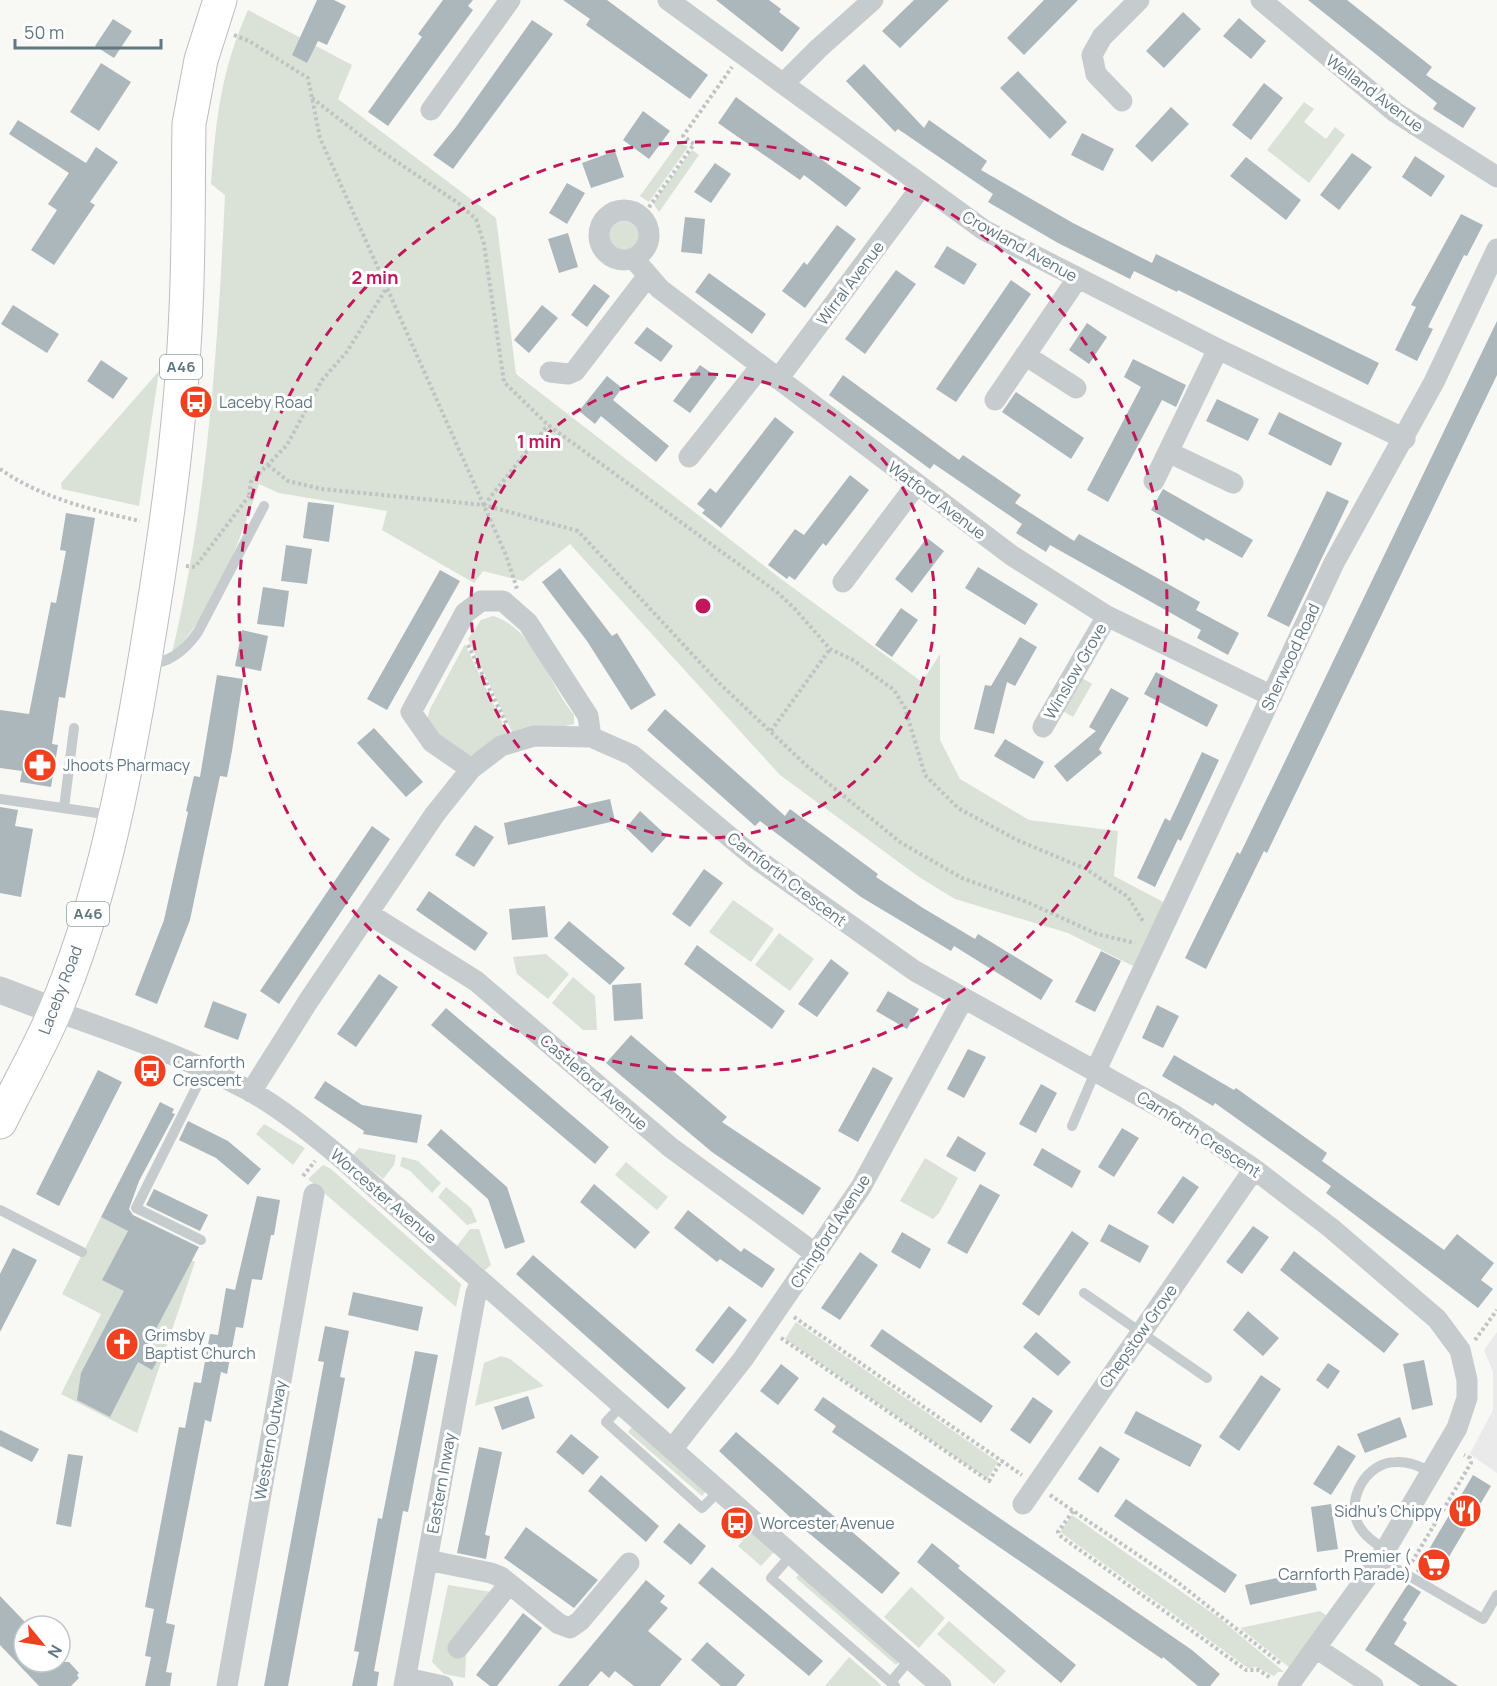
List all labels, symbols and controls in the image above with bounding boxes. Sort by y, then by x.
scale bar [15,12,160,50]
text: 50 m [24,20,64,44]
street label: Welland Avenue [1322,49,1428,137]
street label: Crowland Avenue [959,205,1081,287]
street label: Wirral Avenue [811,236,889,330]
text: 2 min [352,265,398,289]
road number: A46 [160,355,202,379]
bus stop icon: Laceby Road [178,384,214,420]
place label: Laceby Road [219,391,313,413]
text: 1 min [517,429,561,453]
street label: Watford Avenue [883,456,991,544]
centre of rings [693,596,713,616]
street label: Sherwood Road [1256,600,1324,714]
street label: Winslow Grove [1039,619,1111,723]
pharmacy icon: Jhoots Pharmacy [22,747,58,783]
place label: Jhoots Pharmacy [63,754,191,776]
street label: Carnforth Crescent [723,827,851,931]
road number: A46 [67,902,109,926]
street label: Laceby Road [33,942,87,1038]
street label: Castleford Avenue [535,1029,653,1135]
place label: Carnforth Crescent [173,1051,245,1091]
bus stop icon: Carnforth Crescent [132,1053,168,1089]
street label: Carnforth Crescent [1133,1086,1265,1182]
street label: Worcester Avenue [326,1144,442,1248]
street label: Chingford Avenue [785,1170,875,1292]
street label: Chepstow Grove [1094,1280,1182,1392]
place label: Grimsby Baptist Church [145,1324,256,1364]
church icon: Grimsby Baptist Church [104,1326,140,1362]
street label: Western Outway [249,1378,292,1502]
street label: Eastern Inway [421,1430,461,1535]
restaurant icon: Sidhu's Chippy [1447,1493,1483,1529]
place label: Sidhu's Chippy [1334,1500,1443,1522]
bus stop icon: Worcester Avenue [719,1505,755,1541]
place label: Worcester Avenue [760,1512,895,1534]
place label: Premier ( Carnforth Parade) [1278,1545,1411,1585]
supermarket icon: Premier ( Carnforth Parade) [1416,1547,1452,1583]
north arrow [12,1614,72,1674]
text: N [43,1641,67,1662]

